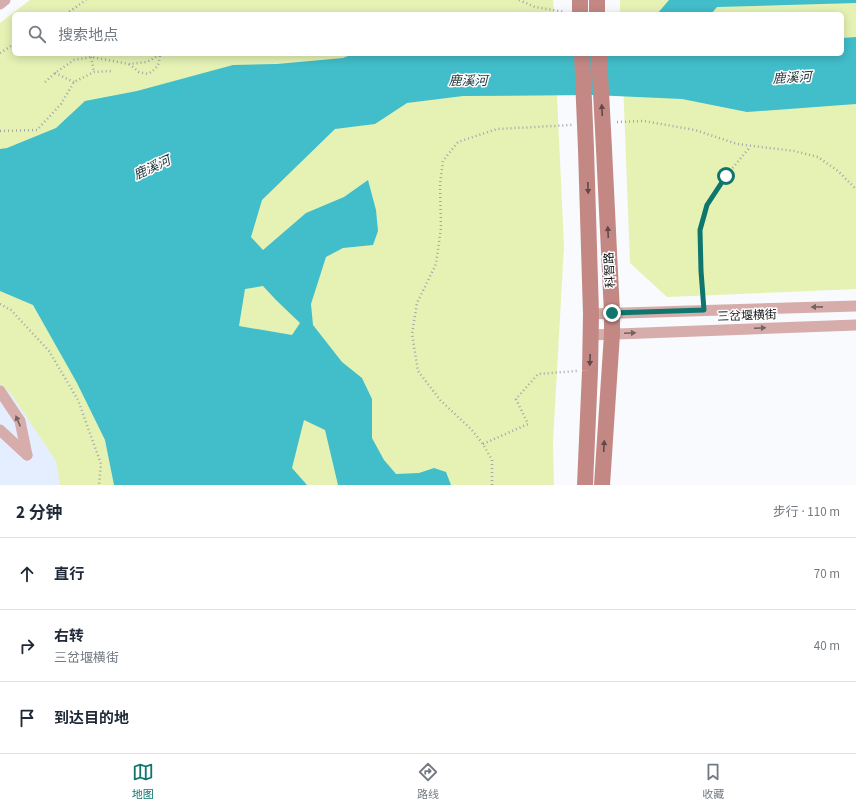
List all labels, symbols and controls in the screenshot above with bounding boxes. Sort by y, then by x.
search box [12,12,844,56]
icon: search [26,23,48,45]
text: 搜索地点 [58,25,118,46]
water label: 鹿溪河 [772,68,815,88]
water label: 鹿溪河 [448,72,490,90]
one-way arrow [599,104,606,116]
water label: 鹿溪河 [131,150,176,184]
route start [717,167,735,185]
one-way arrow [584,182,591,194]
one-way arrow [605,225,611,238]
street label: 科智路 [601,252,619,288]
route end [603,304,621,322]
one-way arrow [810,304,823,310]
street label: 三岔堰横街 [717,306,777,326]
one-way arrow [754,325,767,331]
one-way arrow [624,330,637,336]
one-way arrow [587,354,593,367]
one-way arrow [15,415,22,427]
one-way arrow [601,440,608,452]
text: 2 分钟 [16,501,62,525]
text: 步行 · 110 m [773,503,840,521]
icon: ahead [16,563,38,585]
text: 直行 [54,564,84,585]
text: 70 m [814,565,840,583]
text: 右转 [54,626,84,647]
icon: right [16,635,38,657]
text: 40 m [814,637,840,655]
text: 三岔堰横街 [54,649,119,667]
icon: arrive [16,707,38,729]
text: 到达目的地 [54,708,129,729]
tab: 地图 [132,761,154,802]
tab: 路线 [417,761,439,802]
tab: 收藏 [702,761,724,802]

